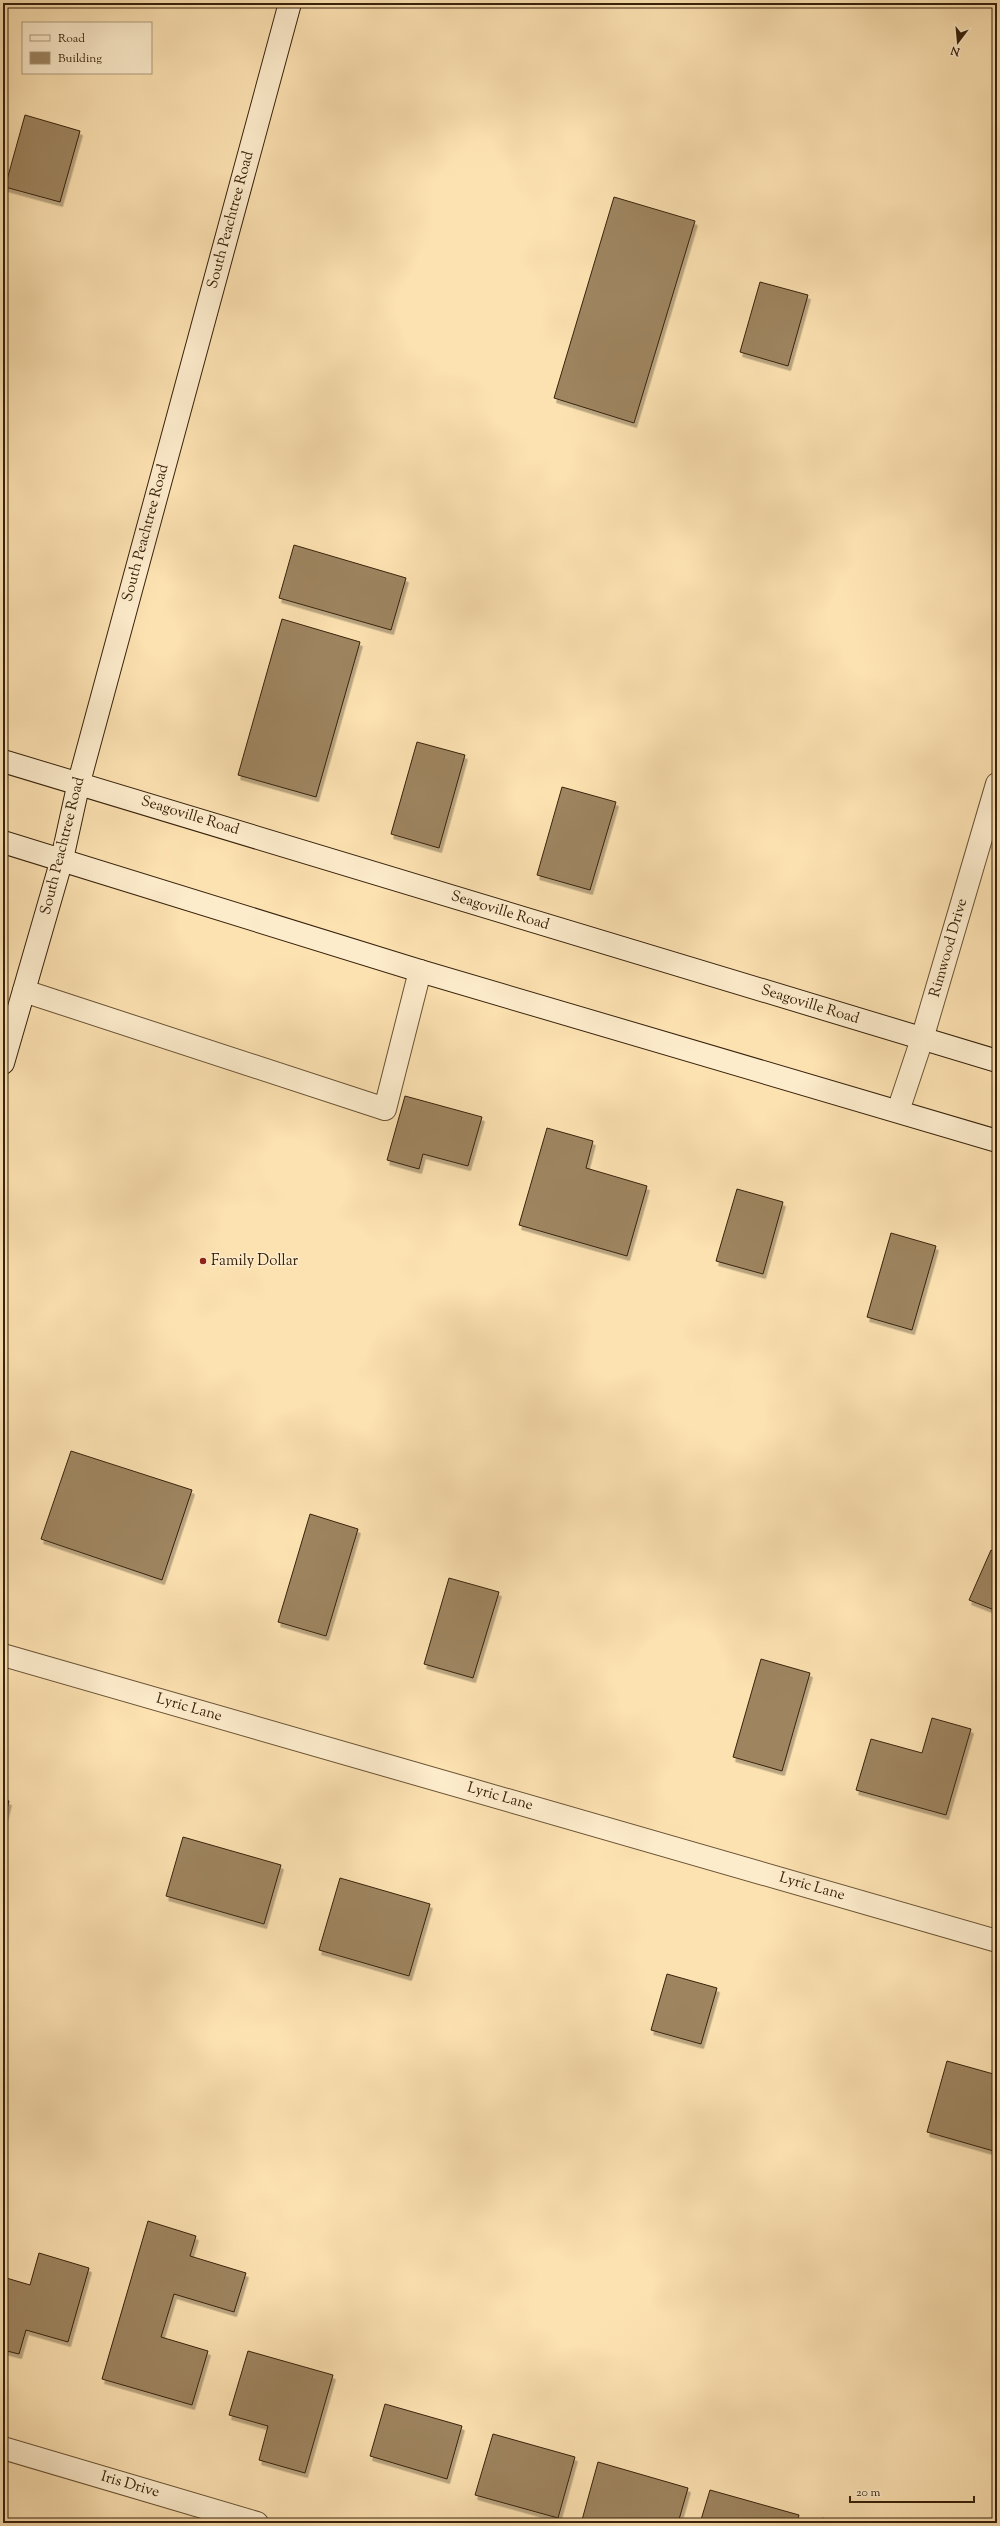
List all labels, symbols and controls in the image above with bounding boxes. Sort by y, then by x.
legend [22,22,152,74]
north arrow [938,22,978,62]
text: Road [58,30,85,48]
text: N [949,42,963,60]
text: Building [58,50,102,68]
street label: South Peachtree Road [203,148,260,291]
street label: South Peachtree Road [118,461,175,604]
street label: South Peachtree Road [36,774,90,917]
street label: Seagoville Road [138,791,242,841]
street label: Seagoville Road [448,886,552,936]
street label: Rimwood Drive [925,896,973,1000]
street label: Seagoville Road [758,980,862,1030]
place label: Family Dollar [211,1251,298,1272]
marker: Family Dollar [198,1256,208,1266]
street label: Lyric Lane [154,1689,224,1727]
street label: Lyric Lane [465,1778,535,1816]
street label: Lyric Lane [777,1868,847,1906]
street label: Iris Drive [98,2467,162,2503]
scale bar [850,2478,974,2504]
text: 20 m [856,2484,881,2502]

